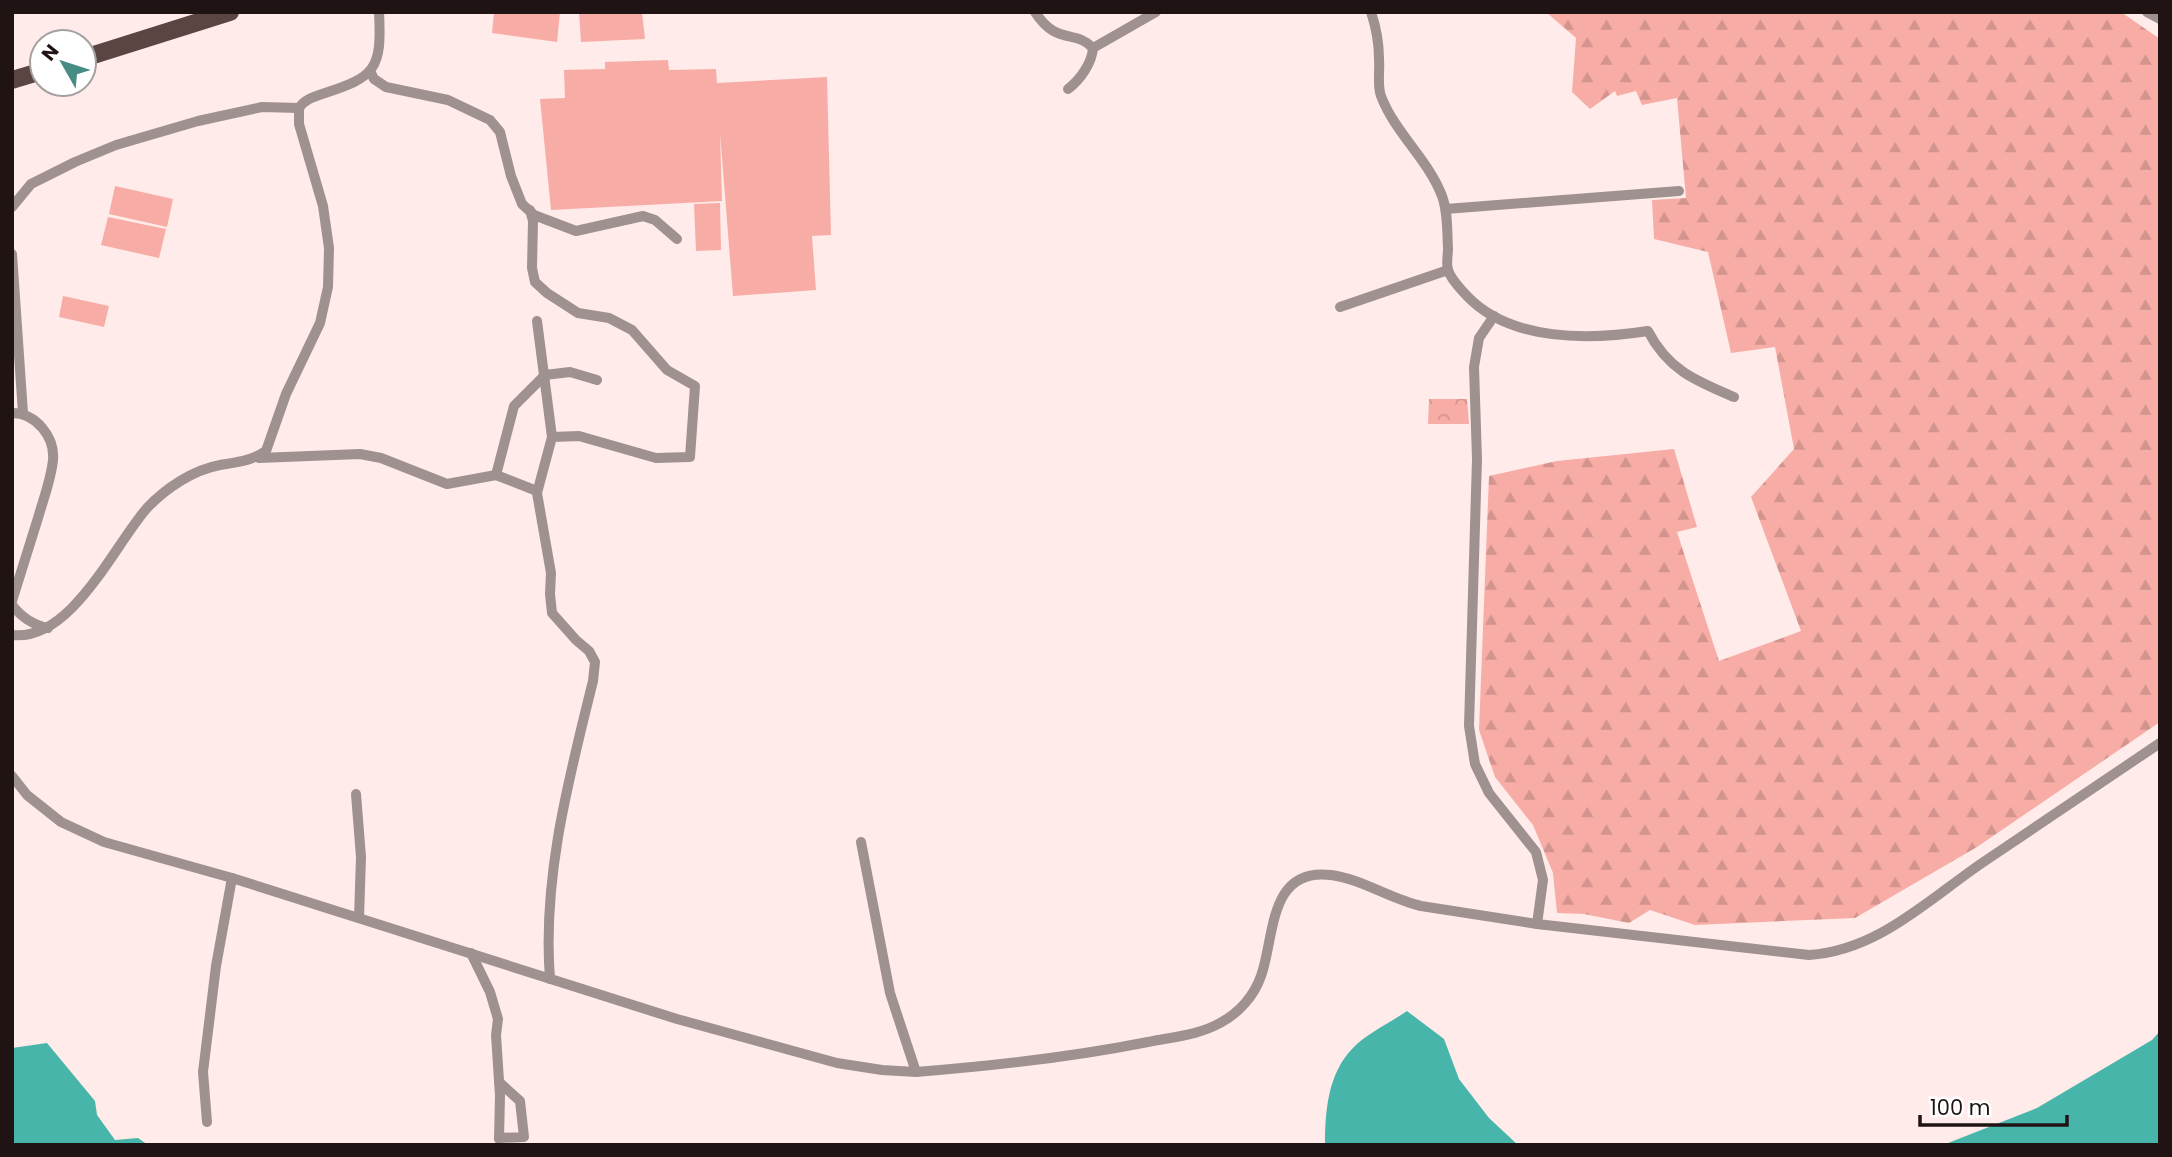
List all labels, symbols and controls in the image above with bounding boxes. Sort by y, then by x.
north arrow [28,28,98,98]
text: N [35,39,65,67]
scale bar [1920,1084,2067,1128]
text: 100 m [1930,1093,1990,1122]

